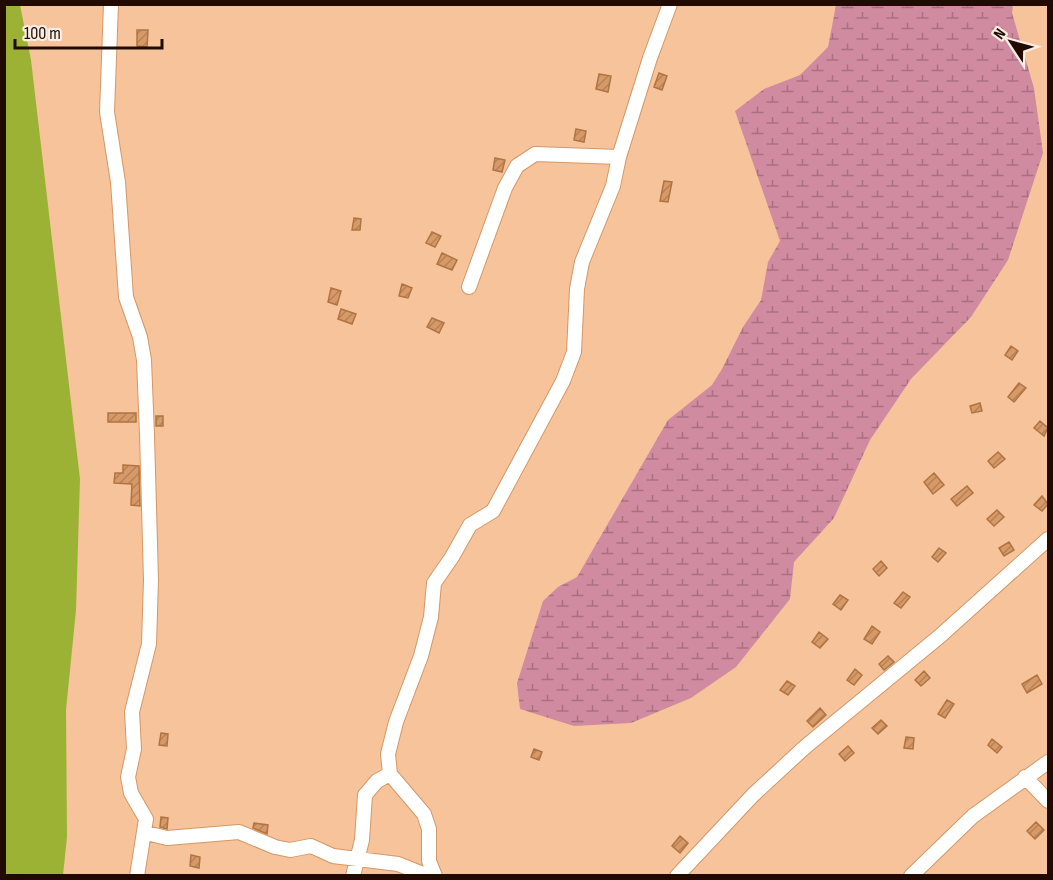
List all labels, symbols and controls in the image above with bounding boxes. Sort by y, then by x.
scale bar [15,12,162,50]
north arrow [981,12,1041,72]
text: 100 m [24,23,61,44]
text: N [990,25,1010,43]

